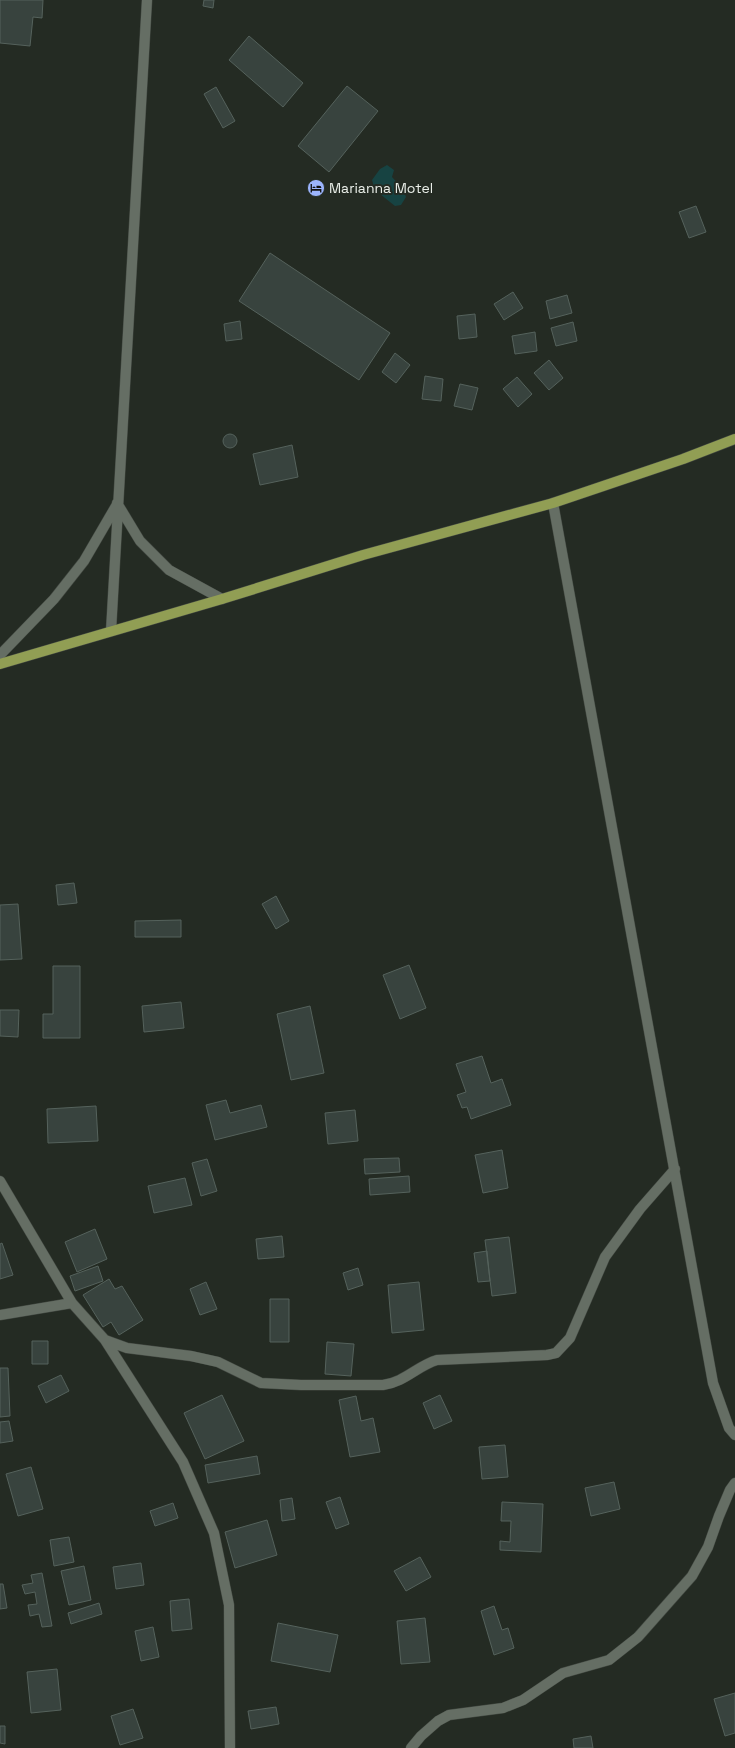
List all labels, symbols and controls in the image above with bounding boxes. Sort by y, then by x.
hotel icon: Marianna Motel [306,178,326,198]
place label: Marianna Motel [329,179,433,197]

